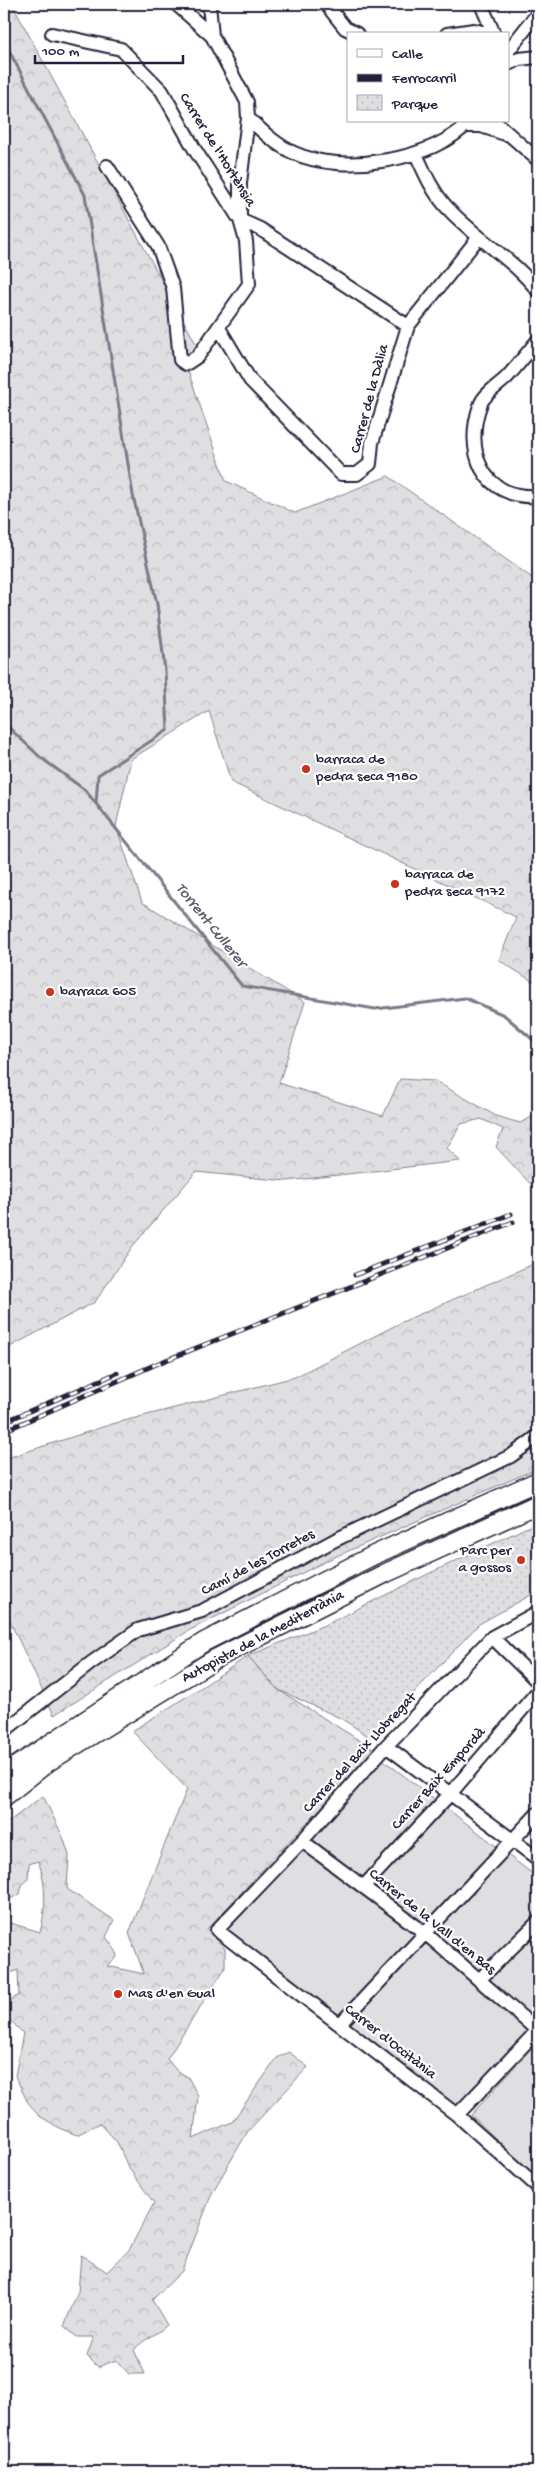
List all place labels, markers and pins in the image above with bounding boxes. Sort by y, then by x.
place label: barraca de pedra seca 9180 [315,751,418,786]
marker: barraca de pedra seca 9180 [300,763,312,775]
place label: barraca de pedra seca 9172 [404,866,505,901]
marker: barraca de pedra seca 9172 [389,878,401,890]
place label: barraca 605 [60,983,136,1001]
marker: barraca 605 [44,986,56,998]
place label: Parc per a gossos [458,1542,513,1577]
marker: Parc per a gossos [515,1554,527,1566]
place label: Mas d'en Gual [128,1985,215,2003]
marker: Mas d'en Gual [112,1988,124,2000]

